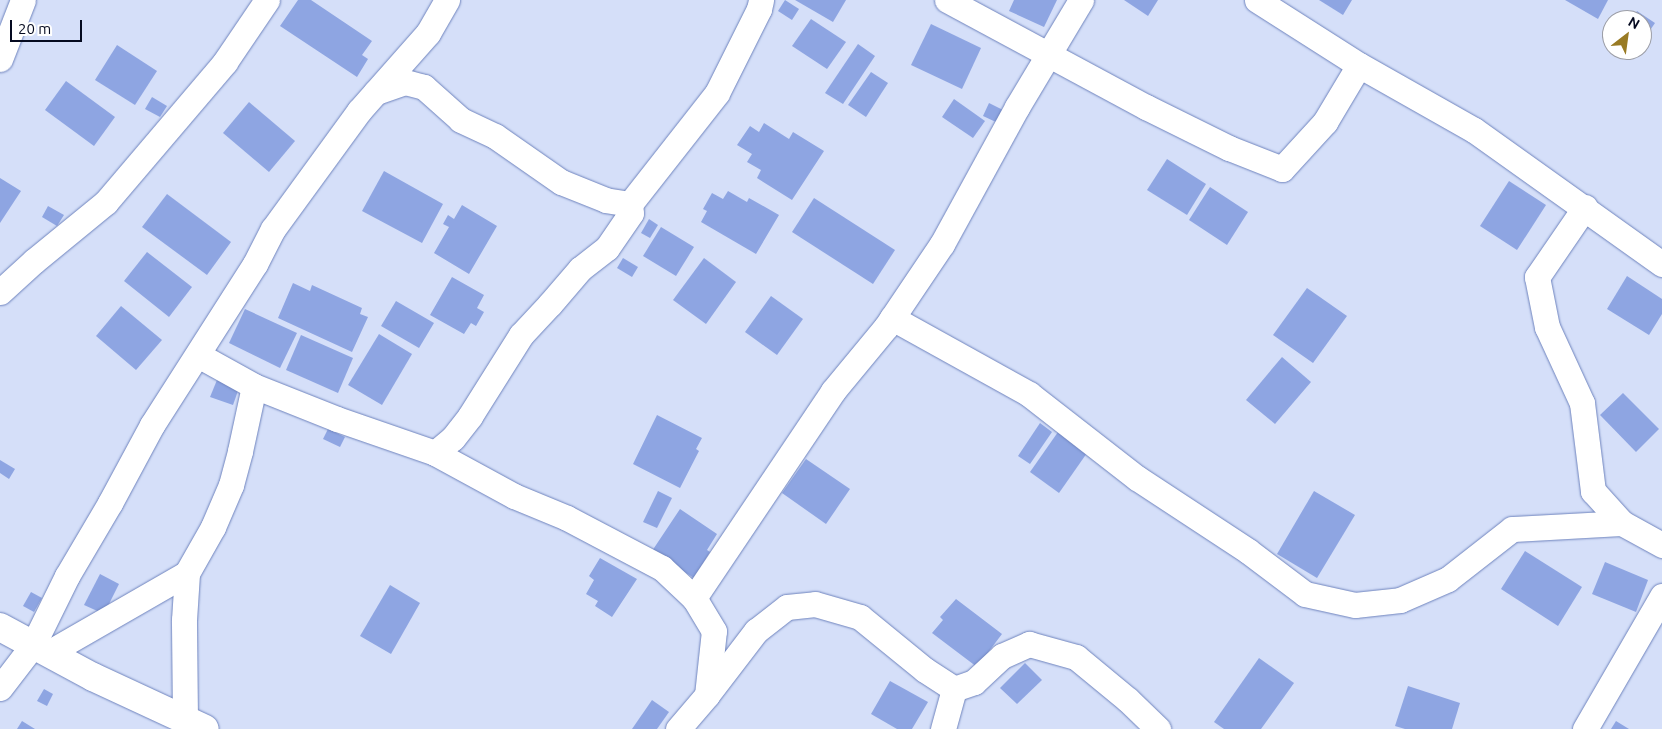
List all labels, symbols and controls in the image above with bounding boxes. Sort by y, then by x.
scale bar [12,10,85,42]
north arrow [1602,10,1652,60]
text: N [1625,13,1643,32]
text: 20 m [18,20,51,37]

